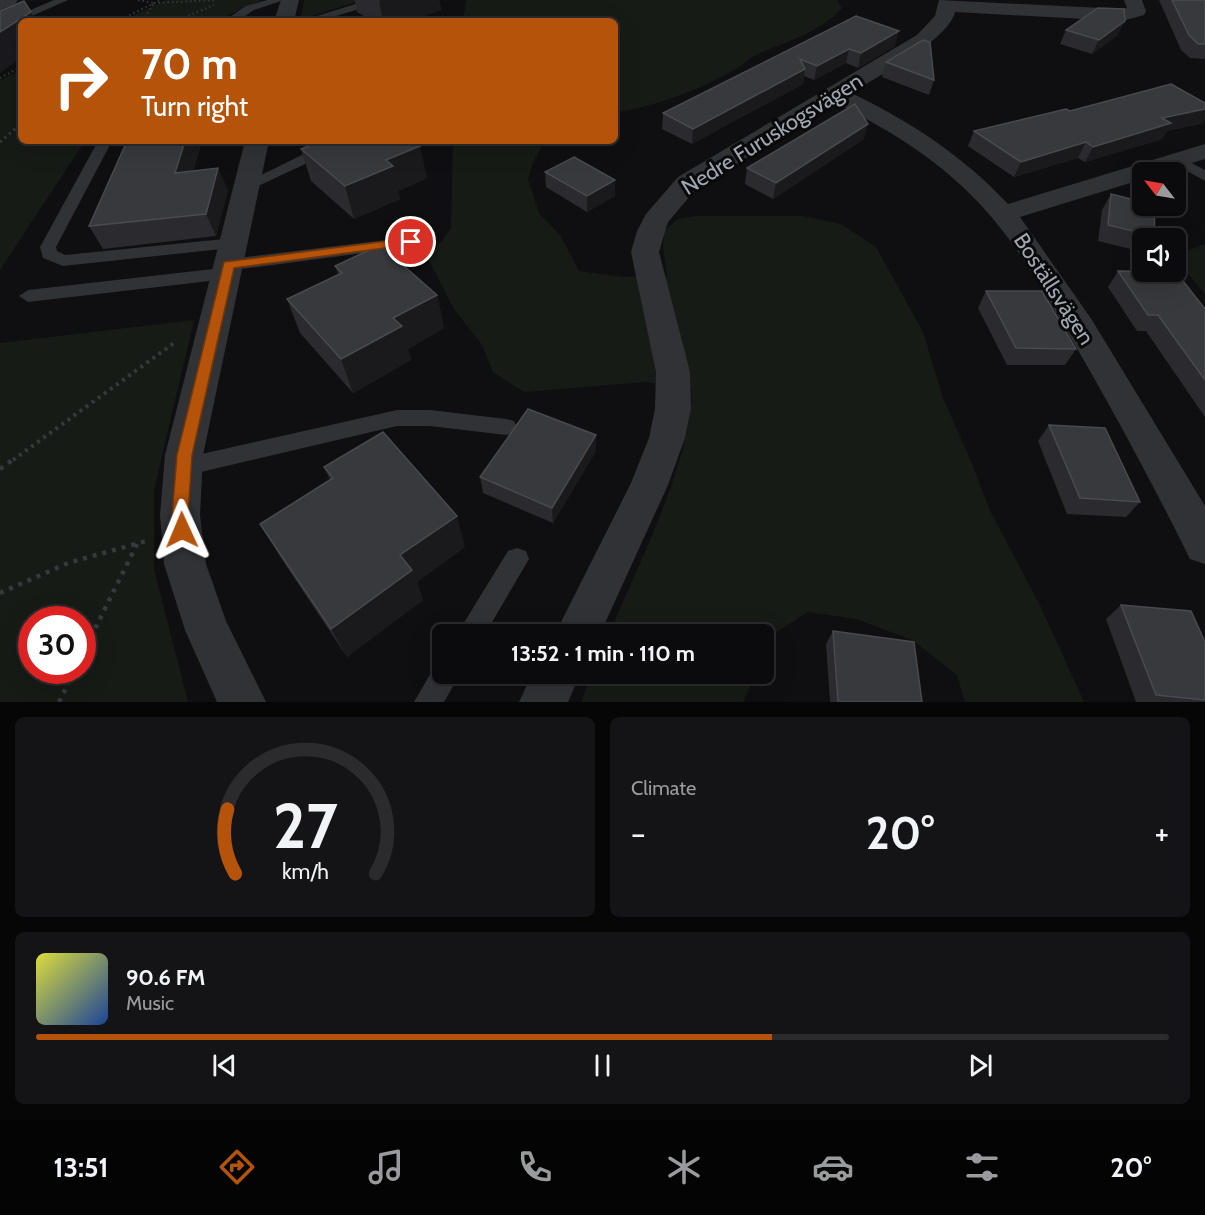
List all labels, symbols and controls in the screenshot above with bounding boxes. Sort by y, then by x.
text: 70 m [141,38,238,90]
icon: right [42,42,120,120]
street label: Nedre Furuskogsvägen [676,67,868,201]
text: Turn right [141,90,248,123]
north arrow [1132,162,1186,216]
map controls [1132,162,1186,282]
pin [385,216,436,267]
icon: arrive [394,225,427,258]
street label: Boställsvägen [1008,228,1100,350]
button: sound [1132,228,1186,282]
position arrow [150,498,214,562]
speed limit sign: 30 [18,606,96,684]
text: 13:52 · 1 min · 110 m [511,640,695,667]
text: Climate [631,776,696,800]
text: 27 [273,788,338,864]
text: 20° [866,806,934,860]
text: − [631,813,646,853]
text: + [1154,813,1169,853]
text: km/h [282,858,328,884]
text: 90.6 FM [126,964,205,991]
text: Music [126,991,174,1015]
icon: previous [208,1049,241,1082]
icon: pause [586,1049,619,1082]
icon: next [964,1049,997,1082]
icon: directions [216,1146,258,1188]
icon: music [365,1146,407,1188]
icon: phone [514,1146,556,1188]
icon: climate [663,1146,705,1188]
icon: car [812,1146,854,1188]
icon: filters [961,1146,1003,1188]
text: 13:51 [54,1151,109,1184]
text: 20° [1110,1151,1151,1184]

